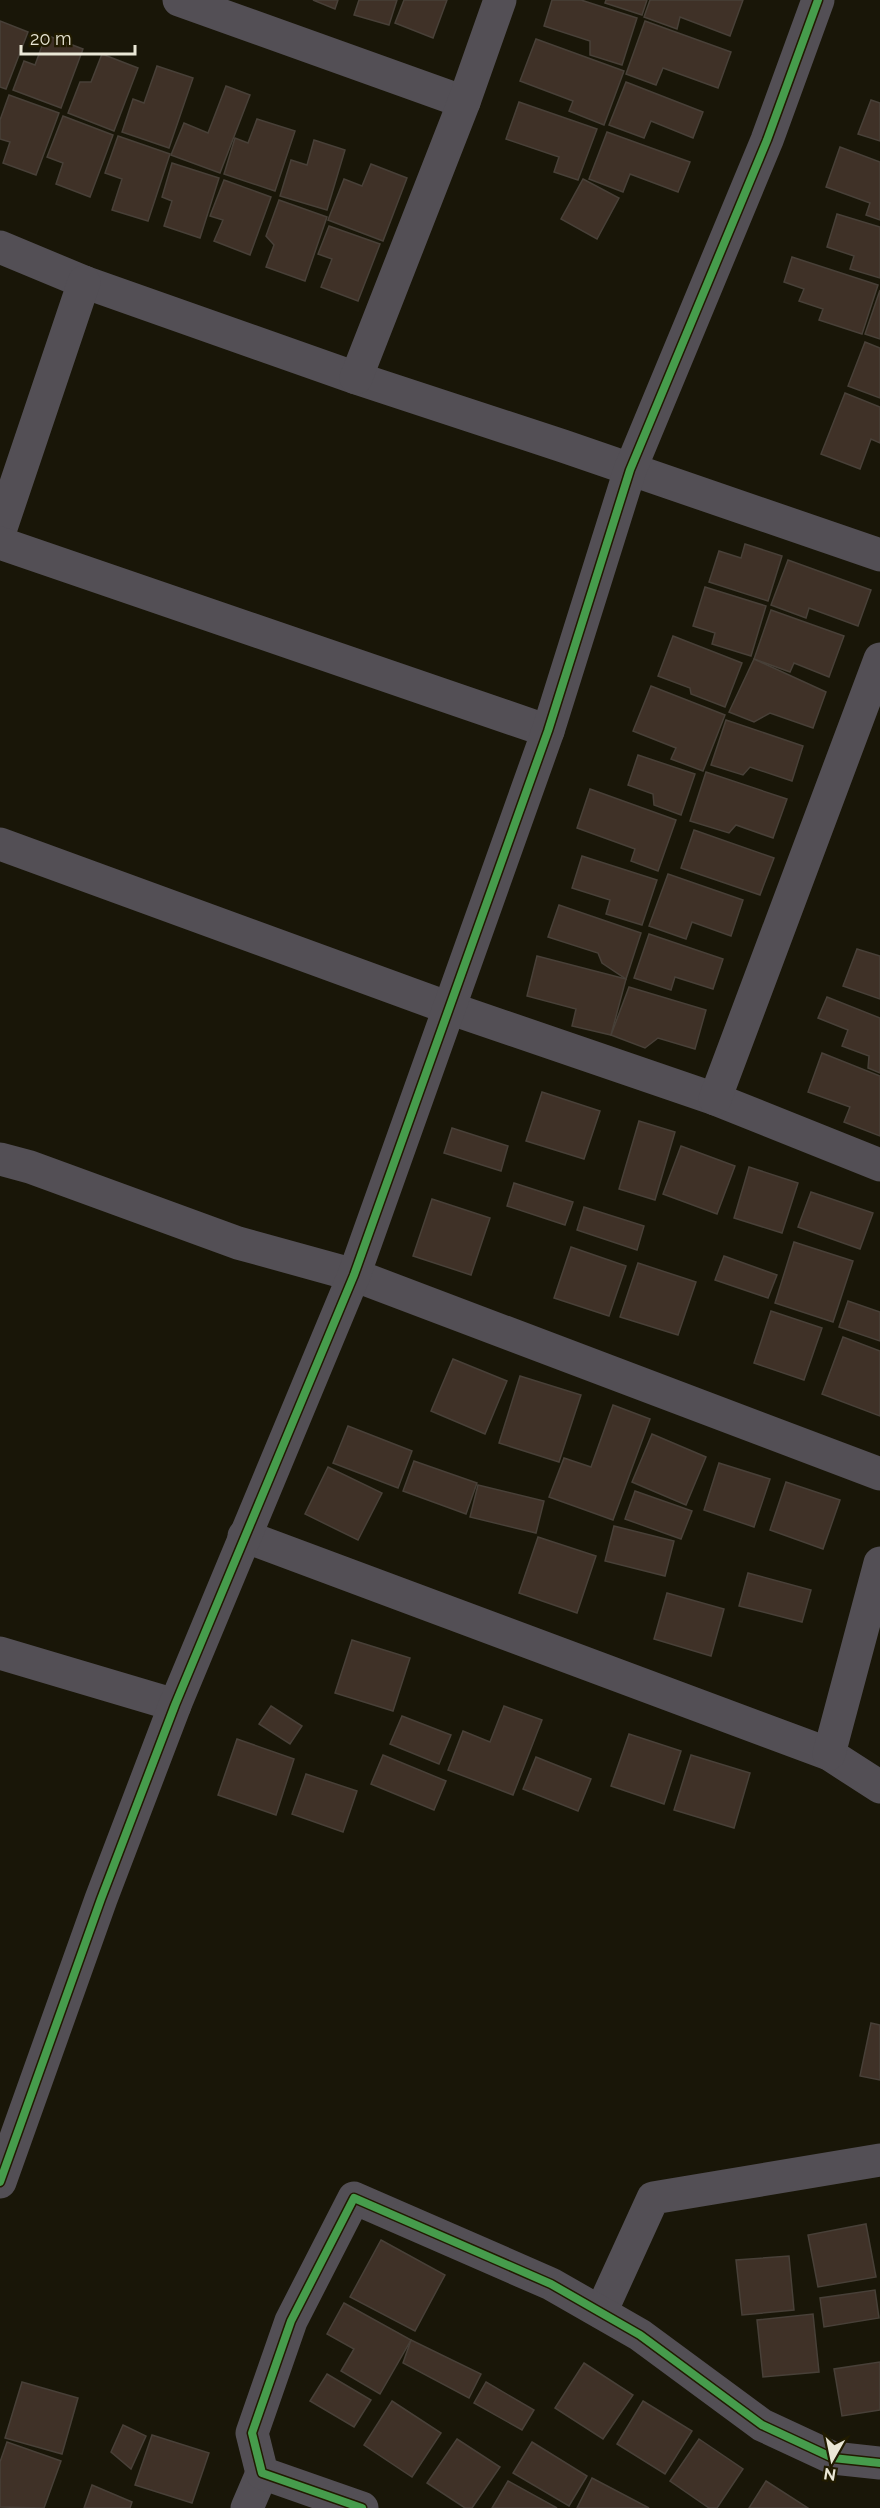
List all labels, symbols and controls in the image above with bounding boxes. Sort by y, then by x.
scale bar [21,18,135,56]
text: 20 m [30,28,72,49]
north arrow [802,2430,862,2490]
text: N [822,2464,837,2485]

